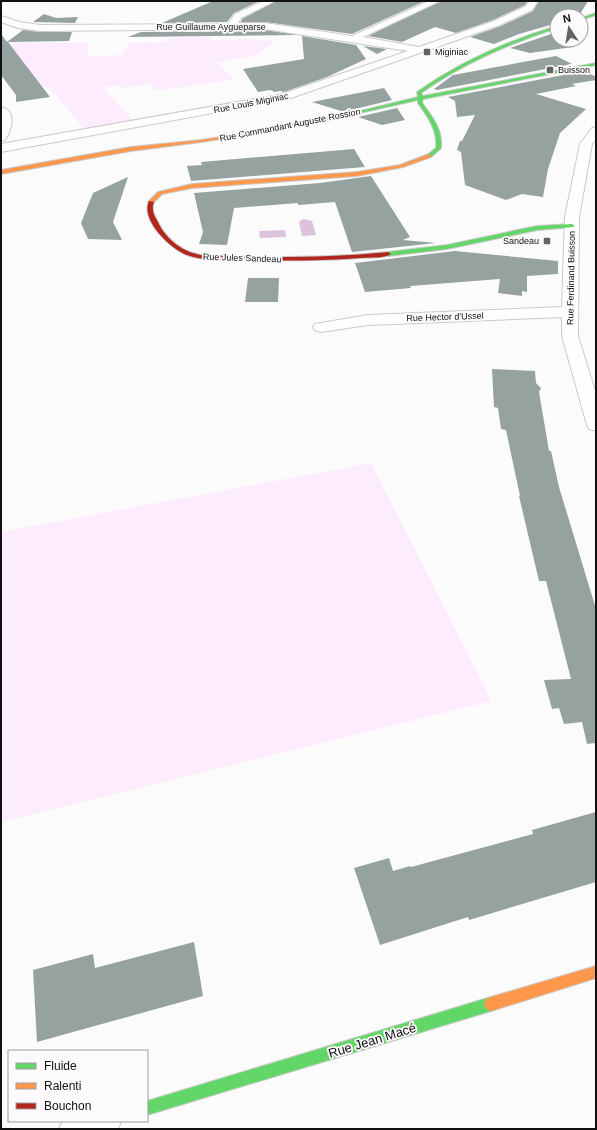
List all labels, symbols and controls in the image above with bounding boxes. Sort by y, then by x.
north arrow [549,8,589,48]
text: N [562,12,572,25]
street label: Rue Guillaume Aygueparse [156,22,266,32]
marker: Miginiac [422,47,432,57]
place label: Miginiac [435,47,469,57]
marker: Buisson [545,65,555,75]
place label: Buisson [558,65,590,75]
street label: Rue Louis Miginiac [213,91,290,115]
street label: Rue Commandant Auguste Rossion [219,106,361,144]
street label: Rue Ferdinand Buisson [565,231,577,325]
place label: Sandeau [503,236,539,246]
marker: Sandeau [542,236,552,246]
street label: Rue Jules Sandeau [203,252,281,264]
street label: Rue Hector d'Ussel [406,311,484,323]
street label: Rue Jean Macé [326,1020,418,1061]
legend [8,1050,148,1122]
text: Fluide [44,1059,77,1073]
text: Ralenti [44,1079,81,1093]
text: Bouchon [44,1099,91,1113]

